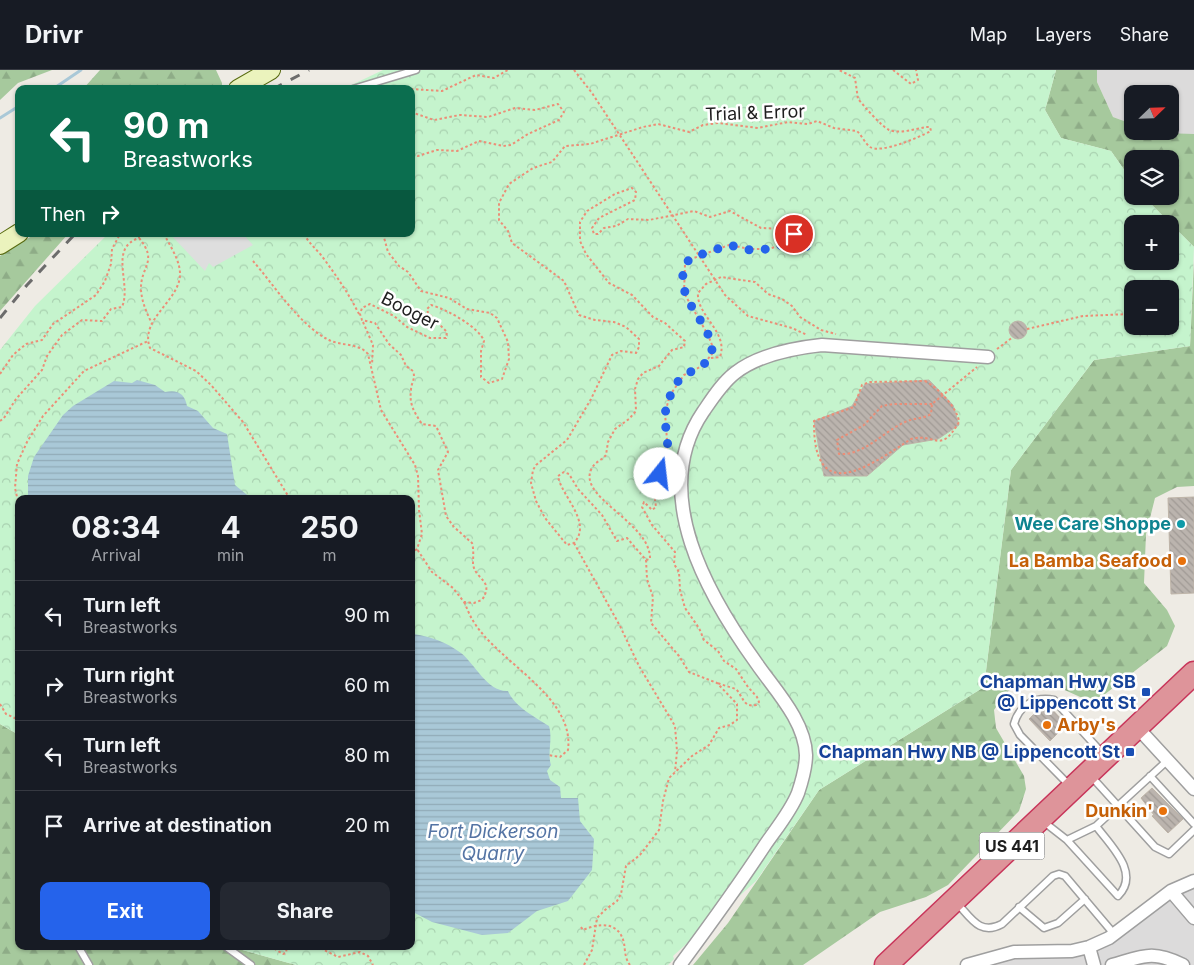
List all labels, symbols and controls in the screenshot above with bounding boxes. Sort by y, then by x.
text: Drivr [25,20,83,49]
text: Map [970,24,1007,45]
text: Layers [1035,24,1092,45]
text: Share [1120,24,1169,45]
north arrow [1124,85,1179,140]
map controls [1124,85,1179,335]
street label: Trial & Error [705,100,806,125]
text: 90 m [123,104,210,146]
icon: left [40,105,105,170]
text: Breastworks [123,146,253,172]
button: layers [1124,150,1179,205]
icon: right [96,200,124,228]
text: Then [40,203,86,226]
pin [773,213,815,255]
button: + [1124,215,1179,270]
icon: arrive [780,220,808,248]
button: − [1124,280,1179,335]
street label: Booger [378,287,443,334]
position arrow [633,447,685,499]
text: 08:34 [71,509,161,545]
text: 4 [220,509,241,545]
text: 250 [300,509,359,545]
place label: Wee Care Shoppe [1014,513,1171,534]
marker: Wee Care Shoppe [1175,518,1187,530]
text: Arrival [91,545,141,565]
text: min [217,545,244,565]
text: m [323,545,337,565]
place label: La Bamba Seafood [1009,550,1172,571]
marker: La Bamba Seafood [1176,555,1188,567]
text: Turn left [83,594,161,617]
icon: left [40,602,68,630]
text: 90 m [344,604,390,627]
text: Breastworks [83,617,178,637]
text: Turn right [83,664,174,687]
place label: Chapman Hwy SB @ Lippencott St [980,671,1136,713]
icon: right [40,672,68,700]
text: 60 m [344,674,390,697]
marker: Chapman Hwy SB @ Lippencott St [1140,686,1152,698]
text: Breastworks [83,687,178,707]
place label: Arby's [1057,714,1116,735]
marker: Arby's [1041,719,1053,731]
text: Turn left [83,734,161,757]
place label: Chapman Hwy NB @ Lippencott St [819,741,1120,762]
icon: left [40,742,68,770]
text: 80 m [344,744,390,767]
marker: Chapman Hwy NB @ Lippencott St [1124,746,1136,758]
text: Breastworks [83,757,178,777]
place label: Dunkin' [1085,800,1153,821]
marker: Dunkin' [1157,805,1169,817]
icon: arrive [40,812,68,840]
text: Arrive at destination [83,814,272,837]
text: 20 m [344,814,390,837]
water label: Fort Dickerson Quarry [428,820,558,865]
road number: US 441 [980,832,1044,859]
button: Exit [40,882,210,940]
button: Share [220,882,390,940]

